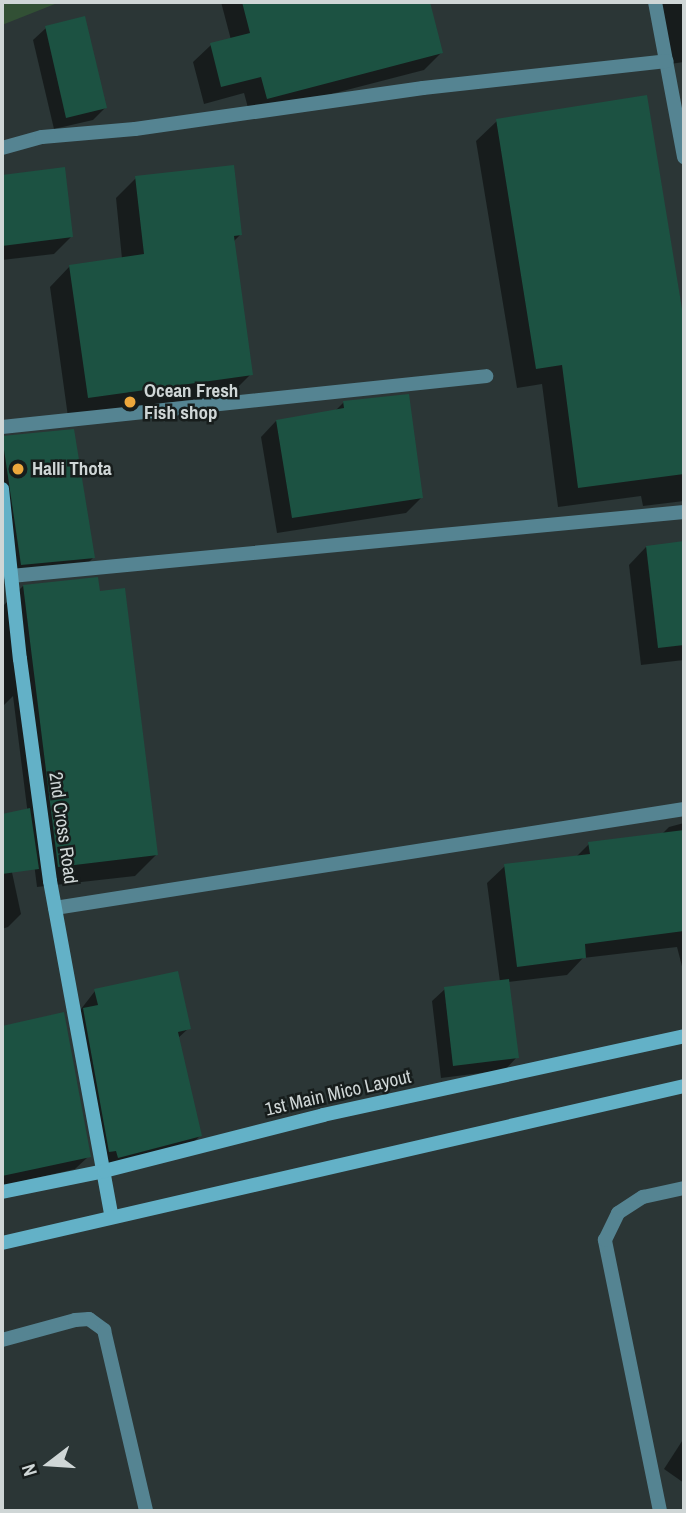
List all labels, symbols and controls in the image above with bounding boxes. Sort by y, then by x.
place label: Ocean Fresh Fish shop [144,380,238,424]
marker: Ocean Fresh Fish shop [122,394,138,410]
place label: Halli Thota [32,458,112,480]
marker: Halli Thota [10,461,26,477]
street label: 2nd Cross Road [44,771,82,885]
street label: 1st Main Mico Layout [263,1065,413,1121]
north arrow [14,1429,84,1499]
text: N [15,1461,43,1479]

